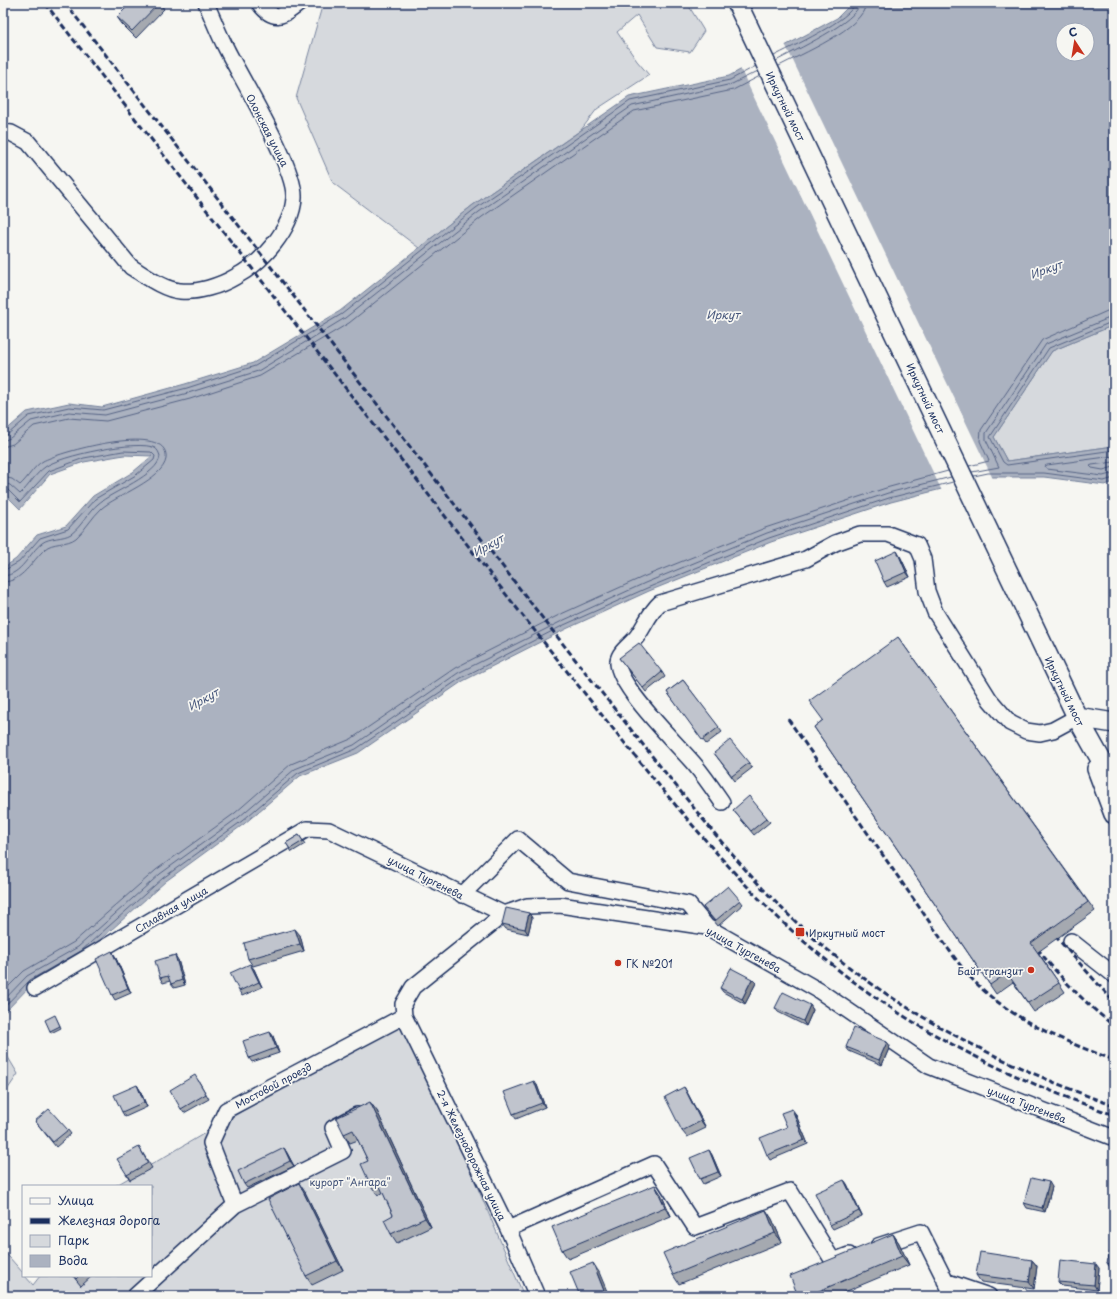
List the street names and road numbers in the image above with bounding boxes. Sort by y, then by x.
street label: Иркутный мост [763,69,809,144]
street label: Олонская улица [243,91,293,170]
street label: Иркутный мост [903,360,949,436]
street label: Иркутный мост [1042,654,1088,729]
street label: улица Тургенева [385,851,467,904]
street label: Сплавная улица [132,882,211,936]
street label: улица Тургенева [703,922,785,977]
street label: Мостовой проезд [232,1058,314,1112]
street label: улица Тургенева [985,1082,1069,1127]
street label: 2-я Железнодорожная улица [434,1087,511,1224]

